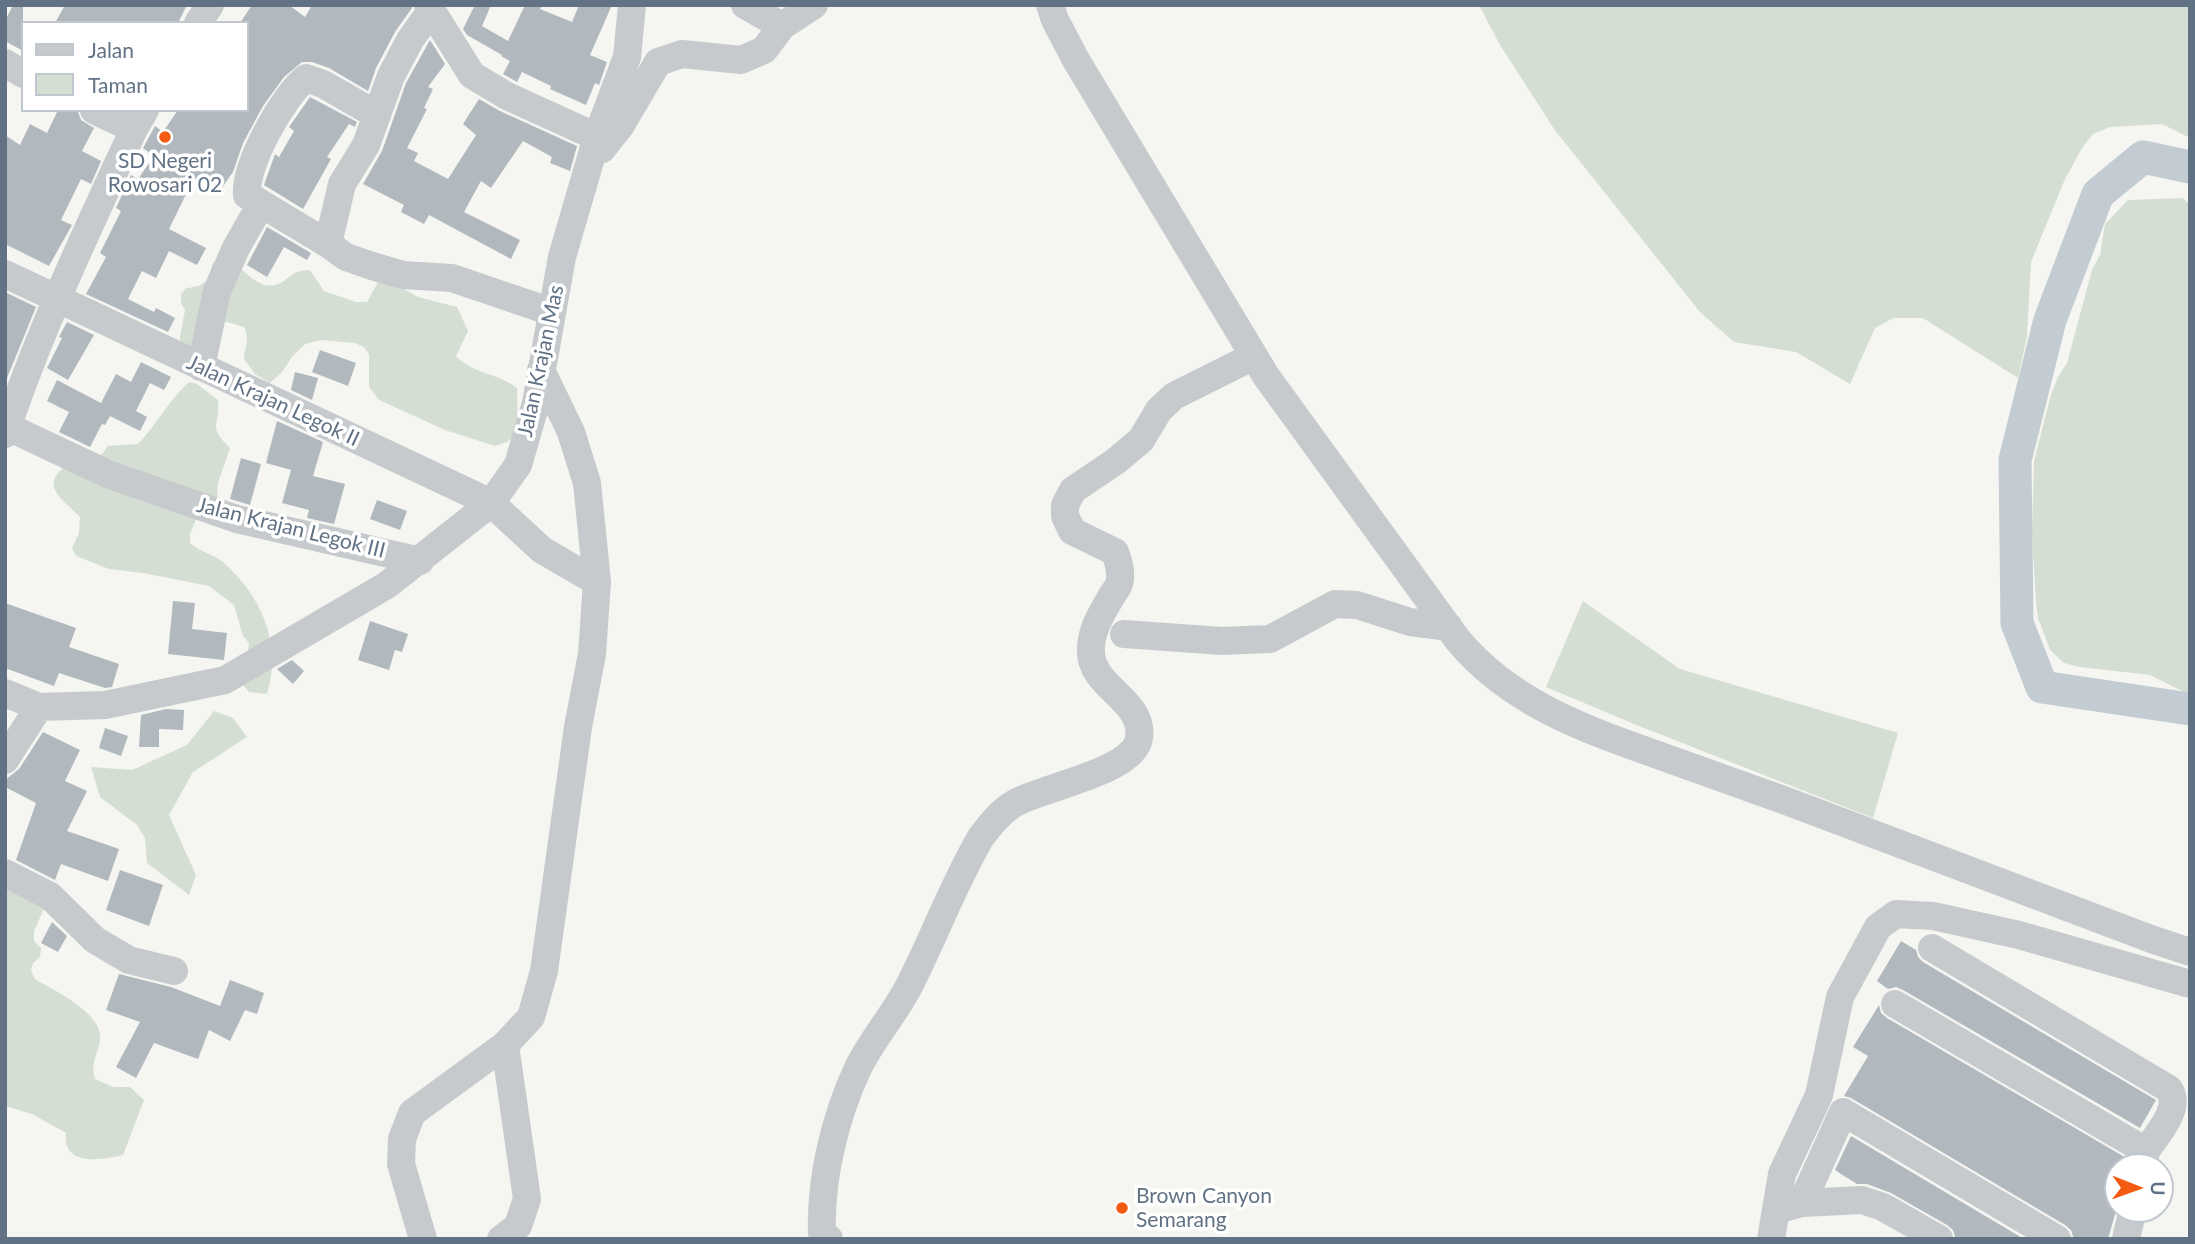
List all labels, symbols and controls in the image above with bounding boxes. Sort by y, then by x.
legend [21,21,248,112]
text: Jalan [88,37,134,62]
text: Taman [88,72,148,97]
marker: SD Negeri Rowosari 02 [157,129,173,145]
place label: SD Negeri Rowosari 02 [108,148,222,198]
street label: Jalan Krajan Mas [513,283,569,439]
street label: Jalan Krajan Legok II [183,350,363,452]
street label: Jalan Krajan Legok III [194,492,388,564]
north arrow [2104,1153,2174,1223]
text: U [2147,1181,2170,1196]
place label: Brown Canyon Semarang [1136,1183,1272,1233]
marker: Brown Canyon Semarang [1114,1200,1130,1216]

